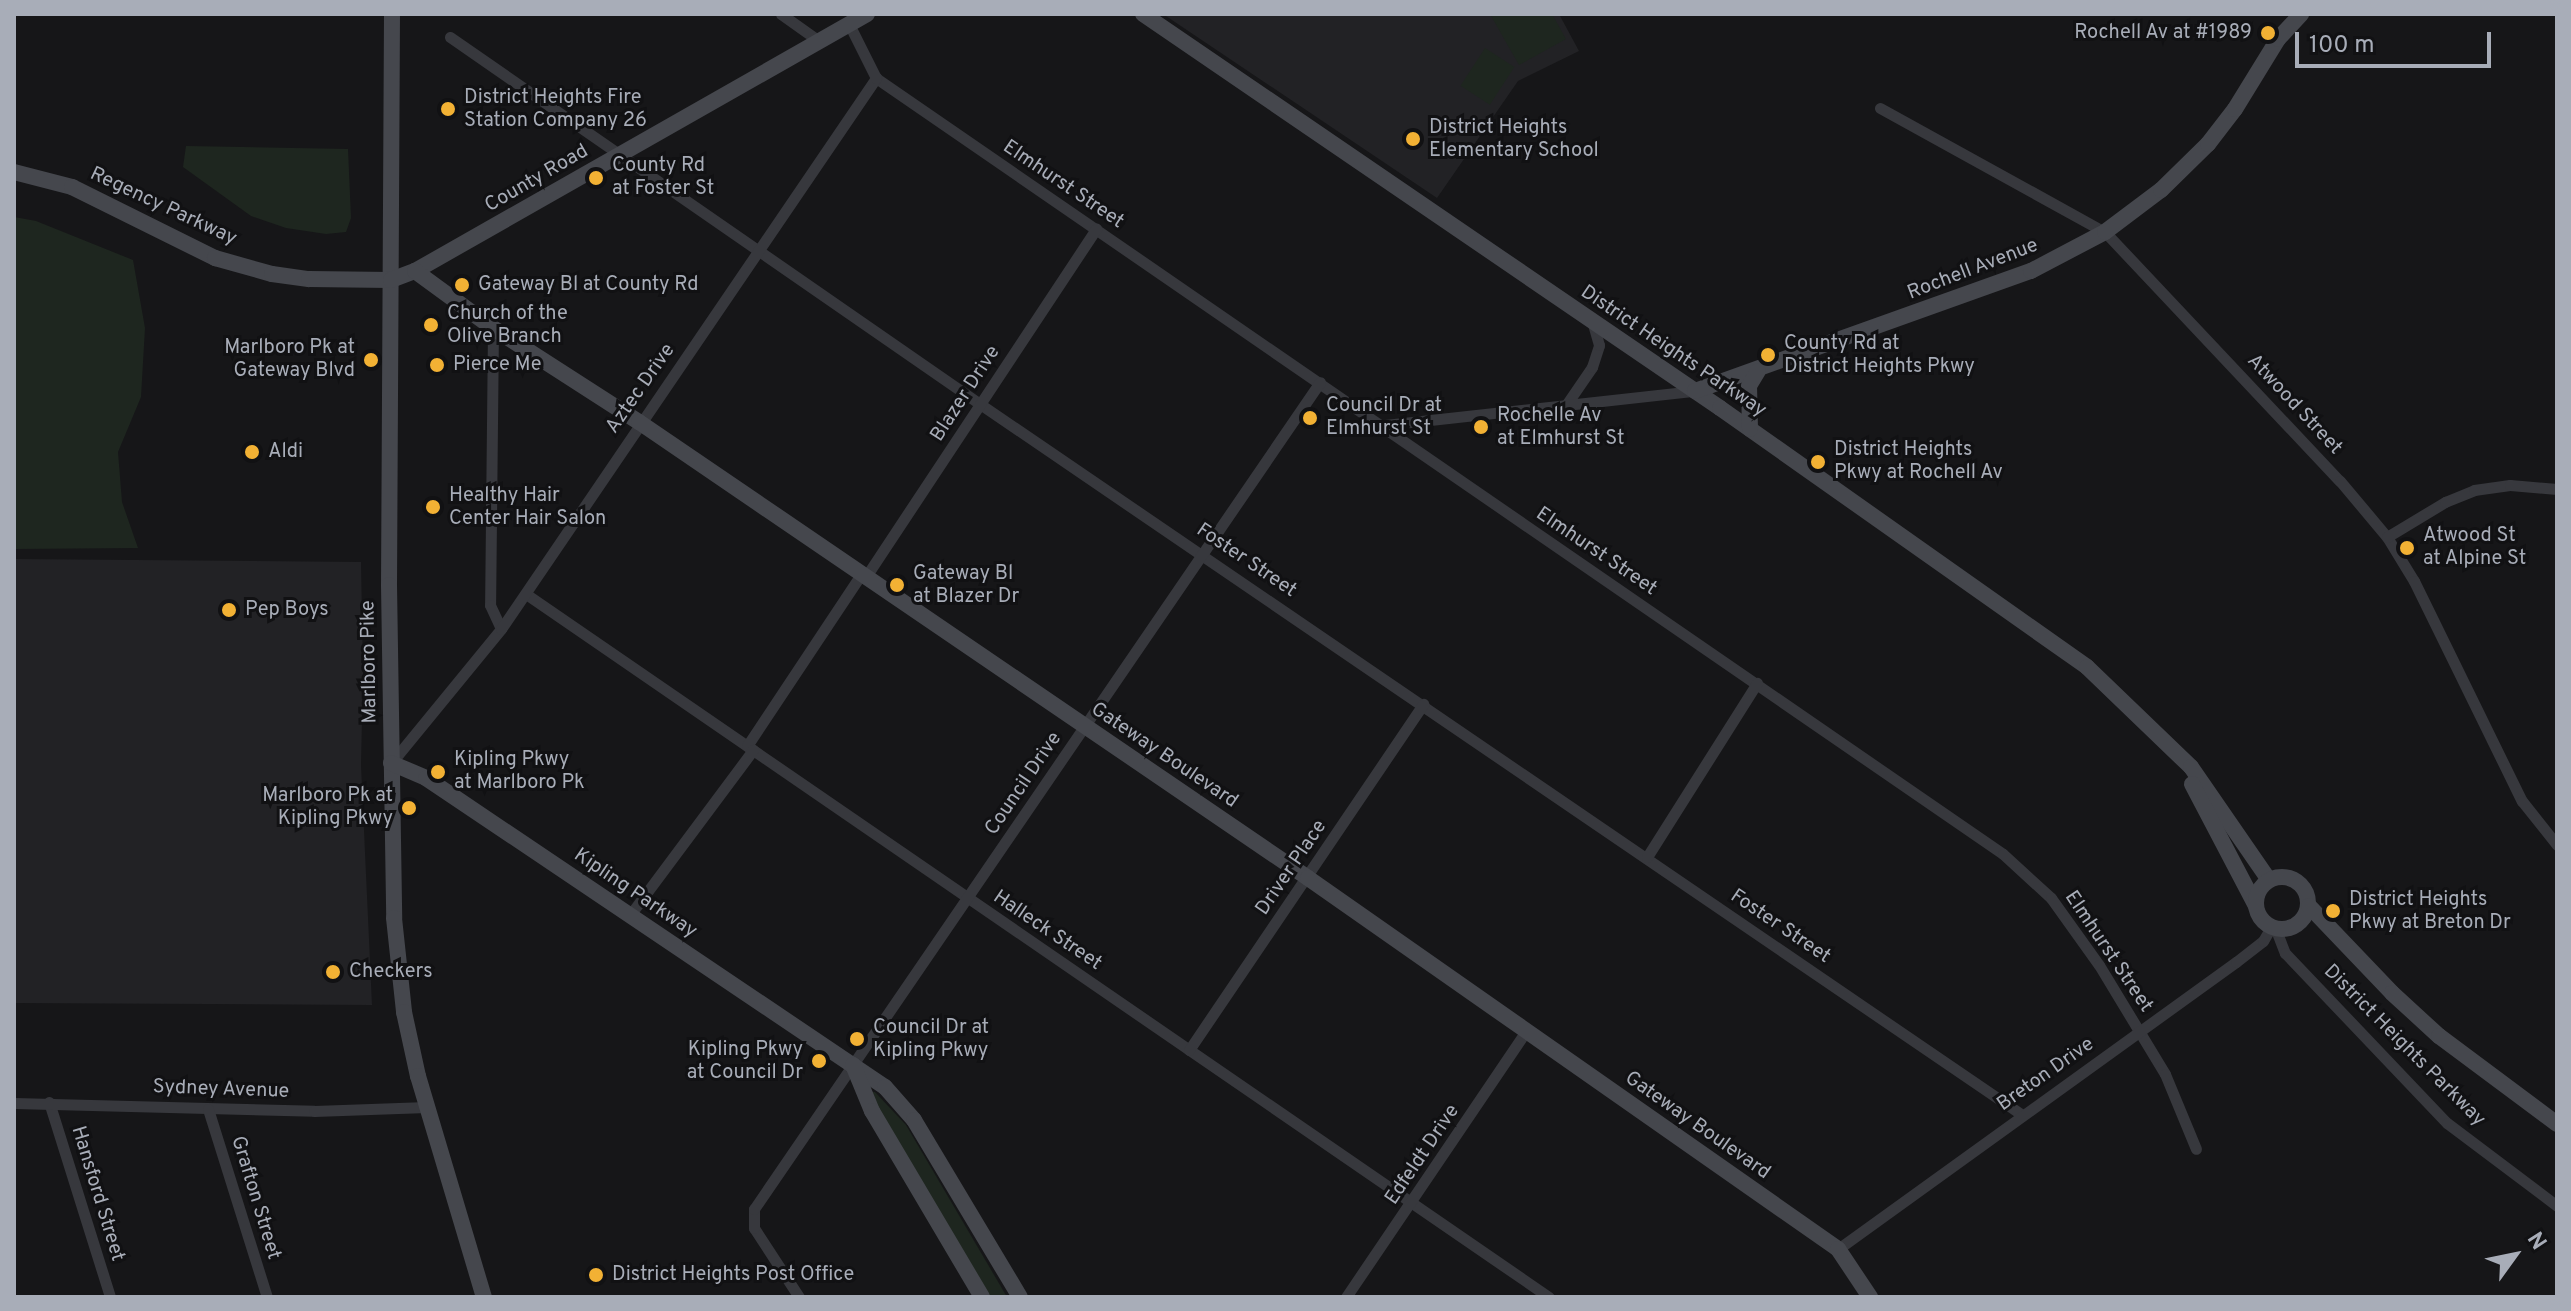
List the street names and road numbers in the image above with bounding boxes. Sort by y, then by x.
street label: Elmhurst Street [998,136,1128,234]
street label: County Road [481,140,593,218]
street label: Regency Parkway [86,162,240,252]
street label: Rochell Avenue [1904,234,2042,306]
street label: District Heights Parkway [1575,281,1771,423]
street label: Aztec Drive [601,339,681,439]
street label: Blazer Drive [926,342,1006,446]
street label: Atwood Street [2241,350,2347,460]
street label: Elmhurst Street [1531,503,1661,601]
street label: Foster Street [1191,519,1301,603]
street label: Marlboro Pike [357,600,383,724]
street label: Gateway Boulevard [1086,698,1242,814]
street label: Council Drive [981,728,1067,840]
street label: Driver Place [1251,816,1333,920]
street label: Kipling Parkway [569,844,701,944]
street label: Foster Street [1725,885,1835,969]
street label: Halleck Street [988,886,1106,976]
street label: Elmhurst Street [2059,887,2157,1017]
street label: District Heights Parkway [2318,960,2490,1132]
street label: Breton Drive [1993,1033,2099,1117]
street label: Gateway Boulevard [1620,1067,1774,1185]
street label: Sydney Avenue [152,1076,290,1104]
street label: Edfeldt Drive [1381,1100,1465,1210]
street label: Hansford Street [65,1123,129,1265]
street label: Grafton Street [225,1133,285,1263]

